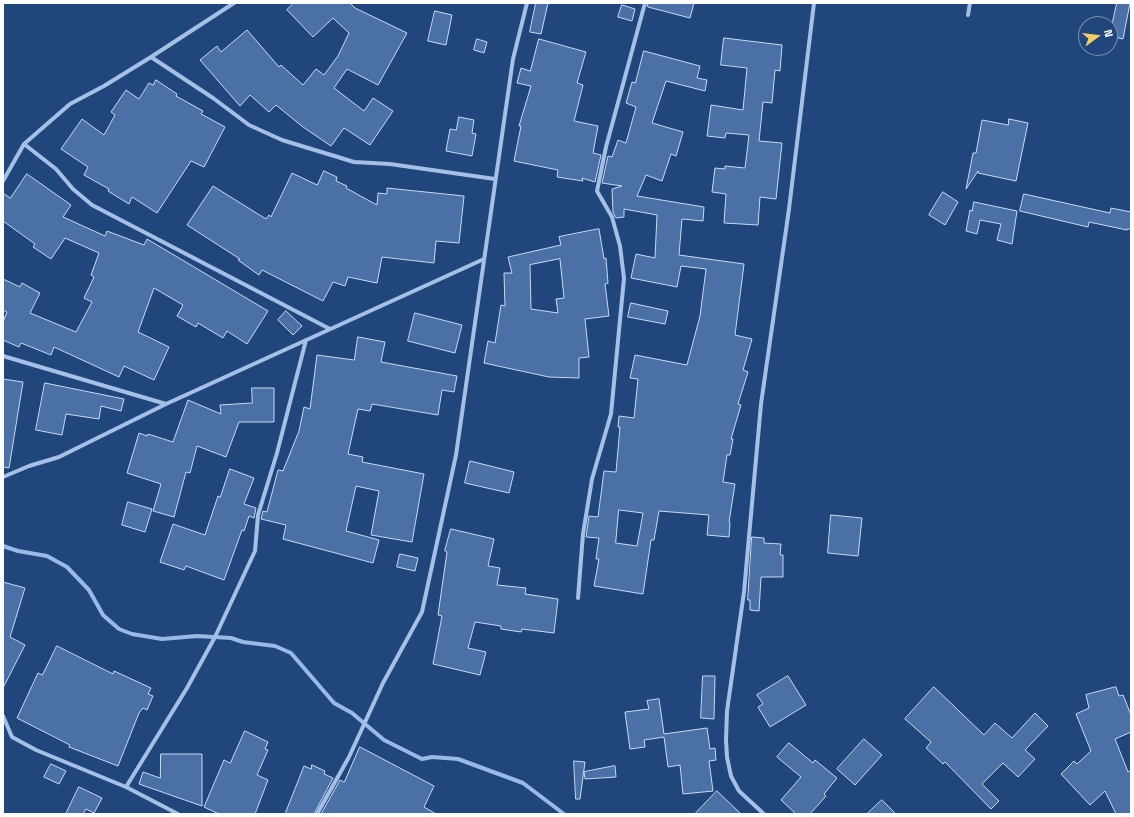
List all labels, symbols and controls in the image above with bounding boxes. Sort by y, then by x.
north arrow [1078,16,1118,56]
text: N [1101,28,1116,39]

